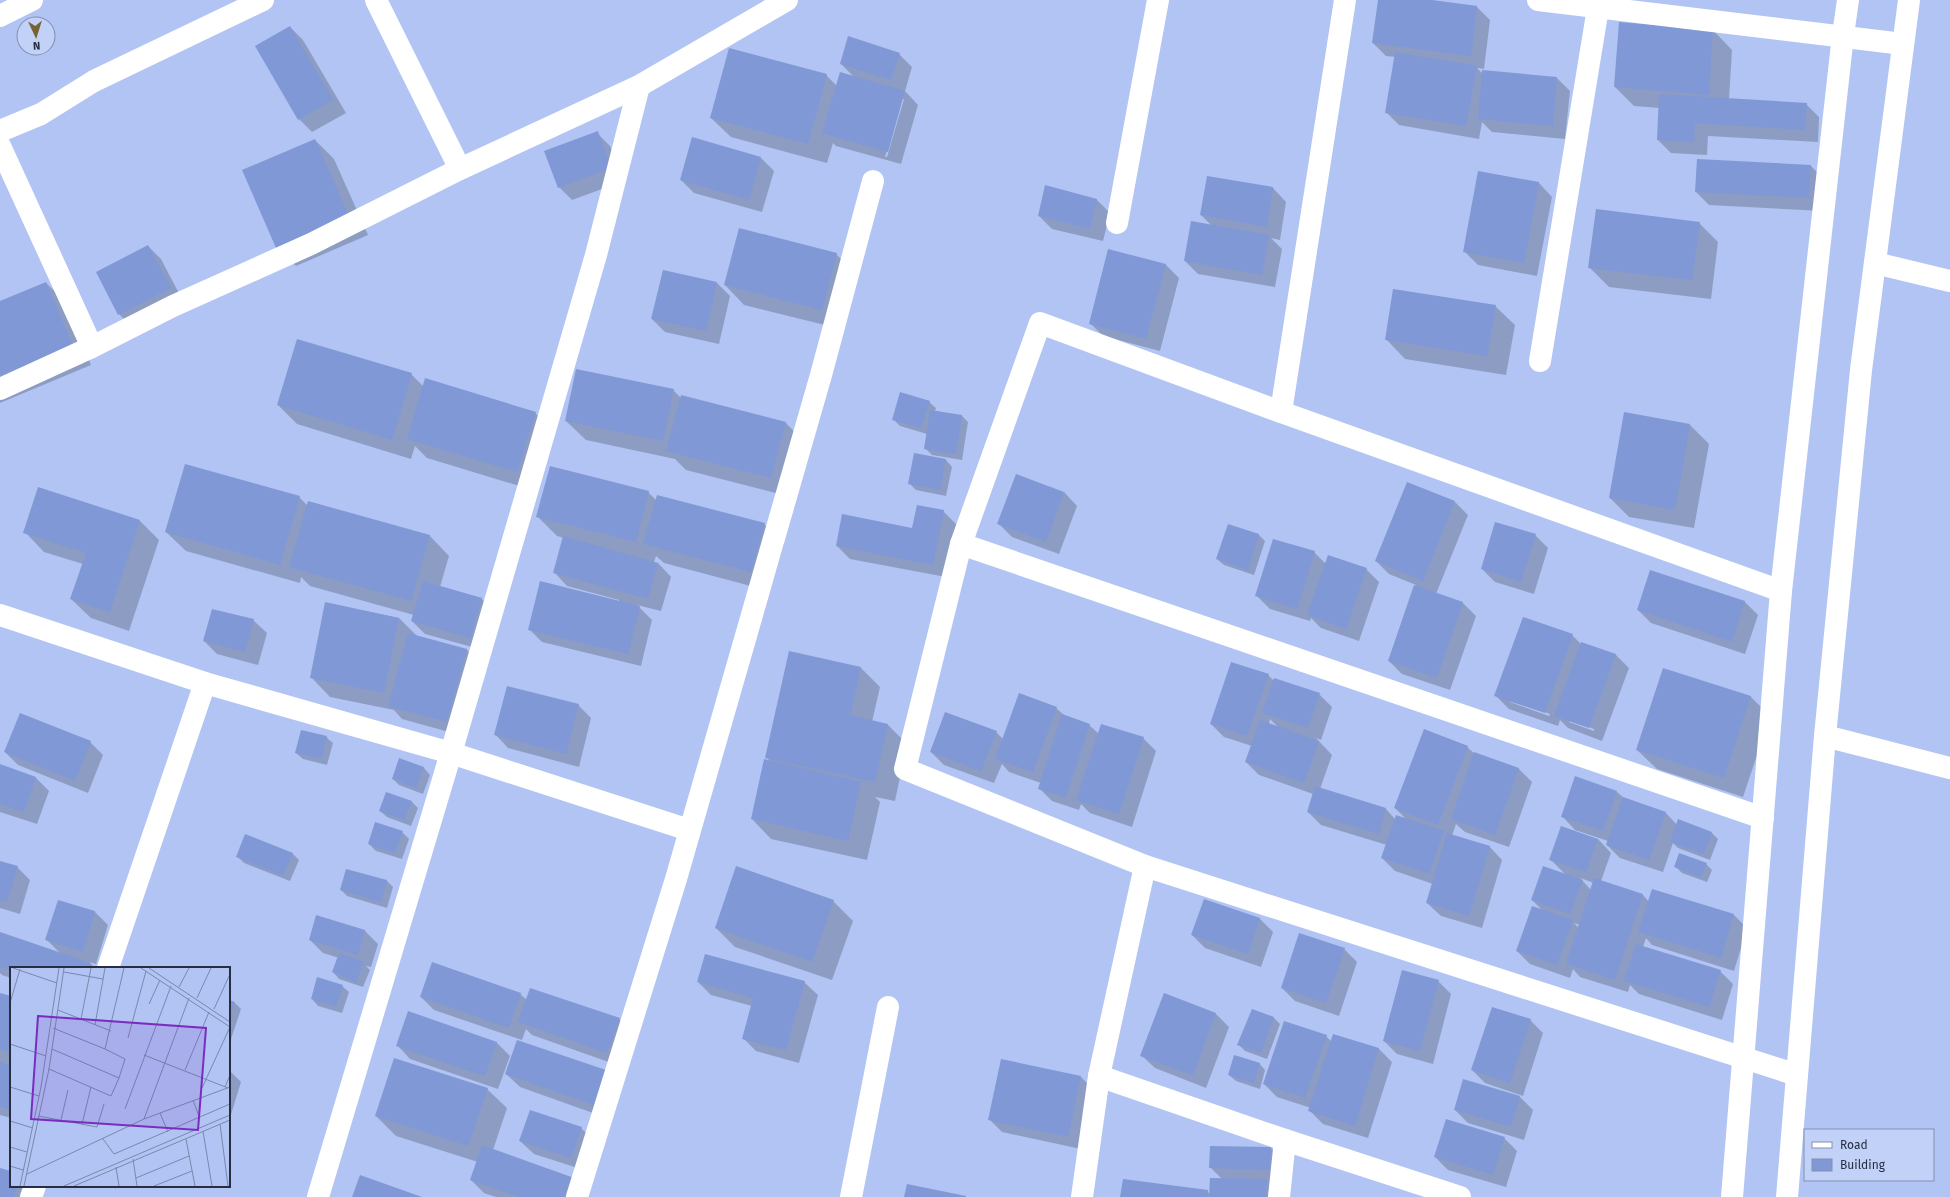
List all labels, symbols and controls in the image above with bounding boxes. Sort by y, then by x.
north arrow [16,16,56,56]
text: N [33,39,41,52]
inset map [10,967,230,1187]
legend [1804,1129,1934,1181]
text: Road [1840,1138,1868,1152]
text: Building [1840,1158,1886,1172]

